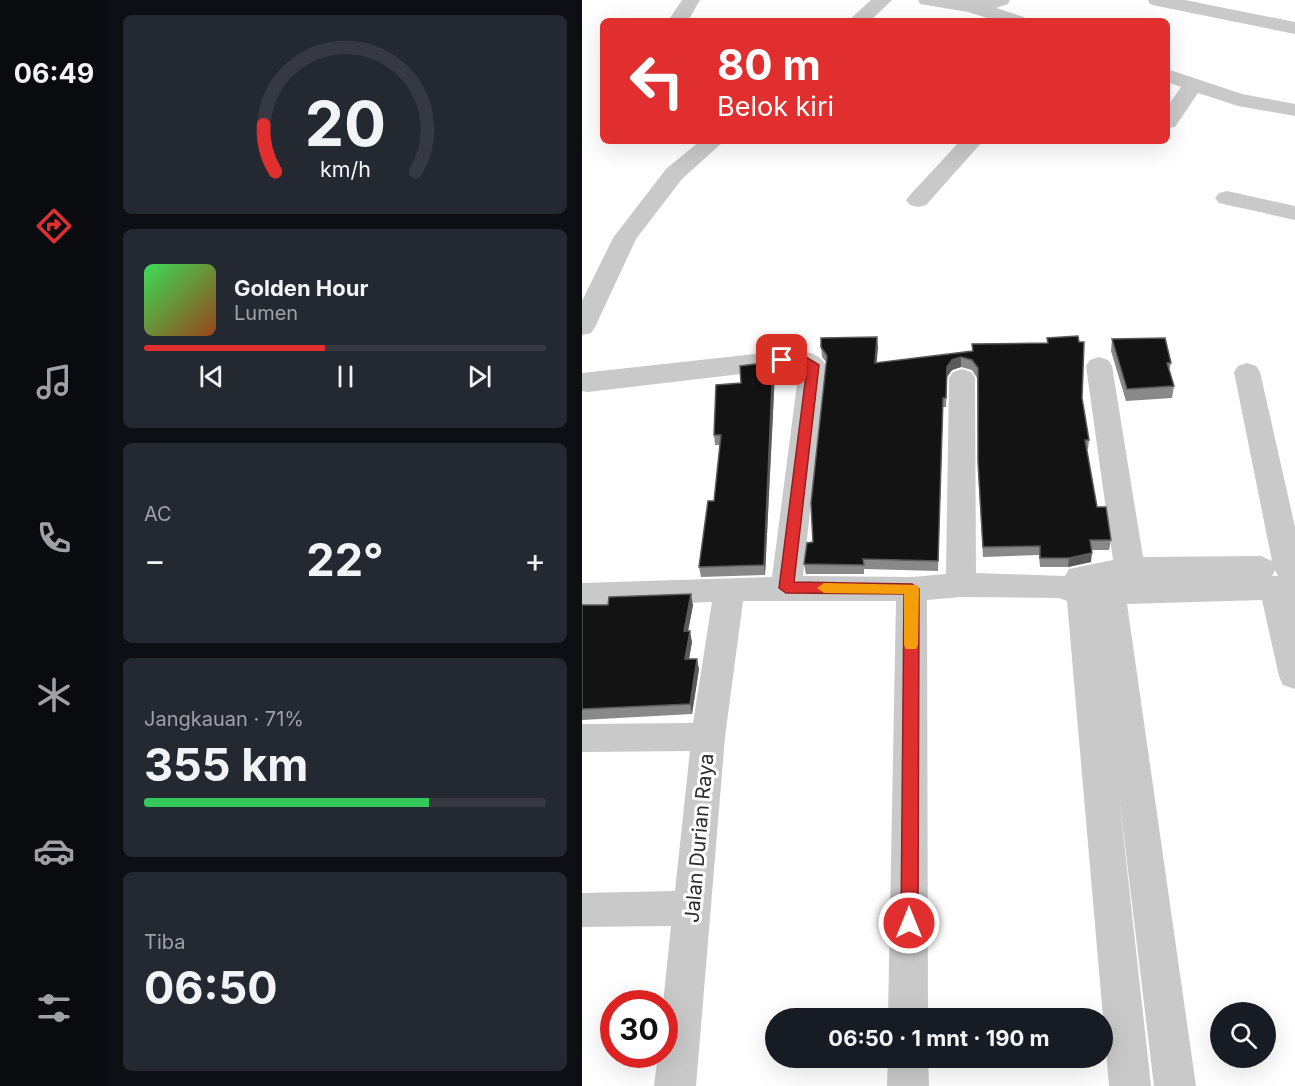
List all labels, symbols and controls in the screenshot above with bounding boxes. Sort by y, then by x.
text: 80 m [717,39,821,90]
icon: left [618,42,696,120]
text: 06:49 [14,57,94,90]
text: 20 [304,86,386,161]
text: Belok kiri [717,90,834,123]
text: km/h [320,156,370,182]
icon: directions [33,205,75,247]
text: Golden Hour [234,275,368,301]
text: Lumen [234,301,298,325]
pin [756,334,807,385]
icon: arrive [765,343,798,376]
icon: previous [195,360,228,393]
icon: pause [329,360,362,393]
icon: next [463,360,496,393]
icon: music [33,361,75,403]
text: AC [144,502,172,526]
icon: phone [33,517,75,559]
text: 22° [306,532,384,587]
text: − [144,540,166,580]
text: + [524,540,546,580]
icon: climate [33,674,75,716]
text: Jangkauan · 71% [144,707,304,731]
text: 355 km [144,737,308,792]
street label: Jalan Durian Raya [680,752,718,924]
icon: car [33,830,75,872]
position arrow [877,891,941,955]
text: Tiba [144,930,185,954]
text: 06:50 [144,960,278,1015]
icon: filters [33,987,75,1029]
speed limit sign: 30 [600,990,678,1068]
map controls [1210,1002,1276,1068]
button: search [1210,1002,1276,1068]
text: 06:50 · 1 mnt · 190 m [828,1025,1050,1051]

